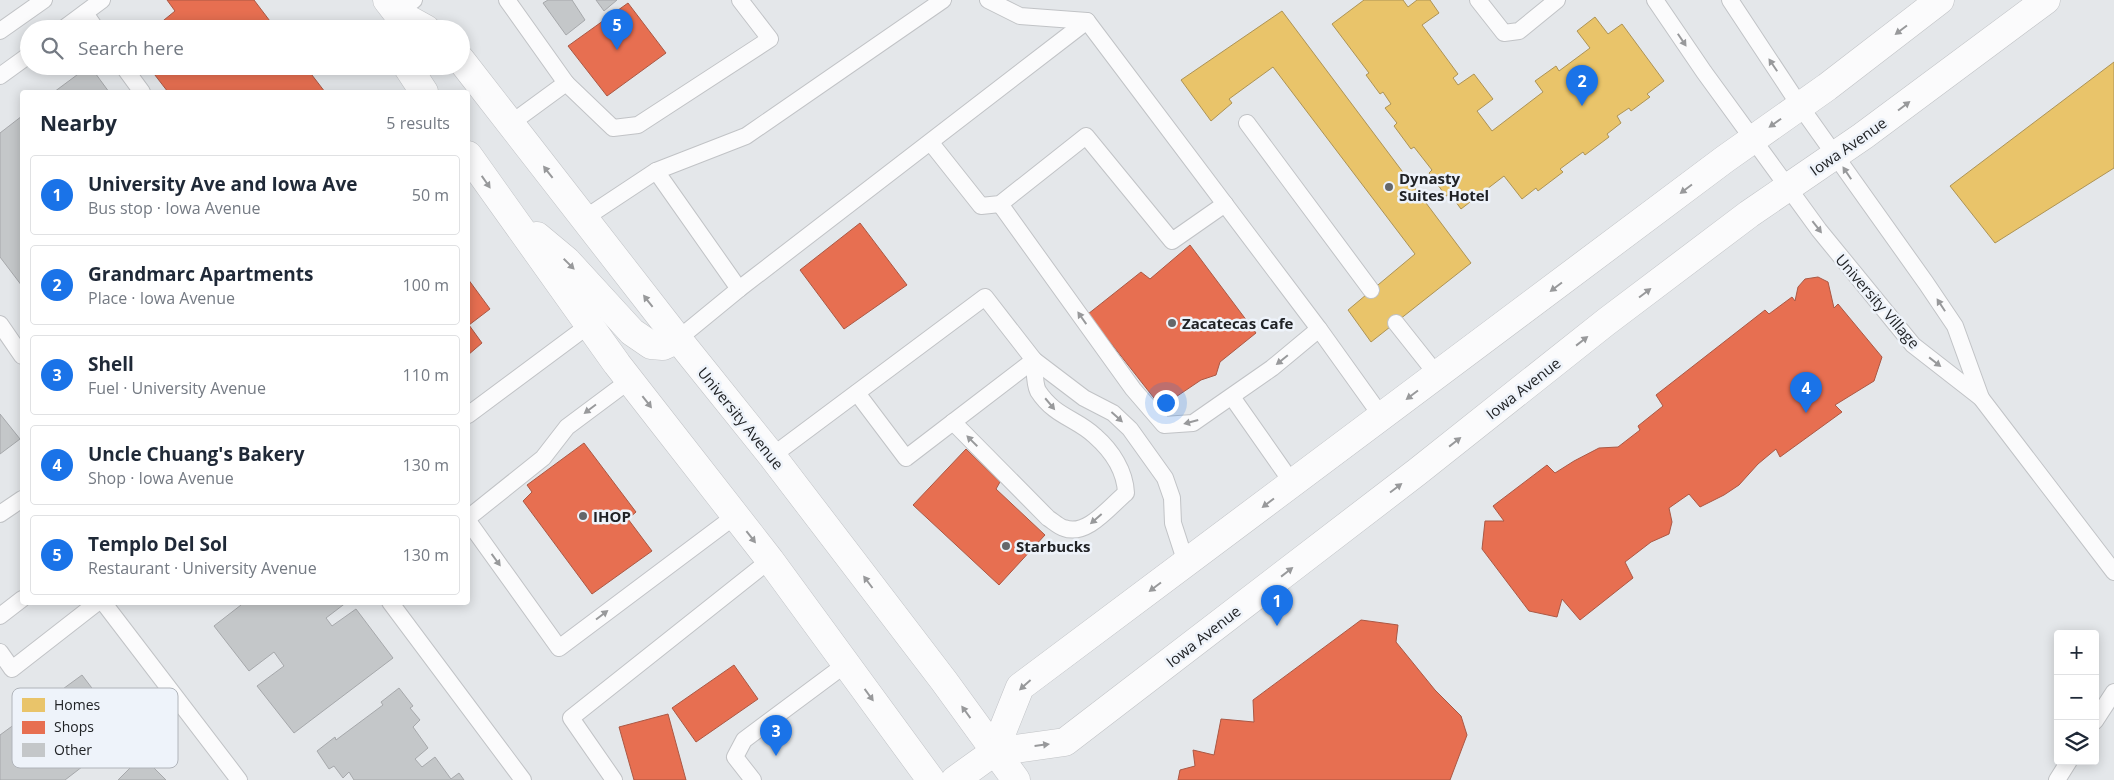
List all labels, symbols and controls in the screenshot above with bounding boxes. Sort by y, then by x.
pin: 5 [601,9,633,50]
search box [20,20,470,75]
one-way arrow [1895,24,1908,35]
icon: search [38,34,66,62]
one-way arrow [1677,34,1687,47]
text: Search here [78,35,184,61]
one-way arrow [1769,58,1778,72]
pin: 2 [1566,65,1598,106]
one-way arrow [1897,101,1910,111]
text: Nearby [40,109,117,137]
text: 5 results [386,112,450,134]
street label: Iowa Avenue [1806,112,1890,180]
one-way arrow [1768,118,1782,128]
one-way arrow [543,166,554,179]
one-way arrow [1842,166,1852,179]
place label: Dynasty Suites Hotel [1399,168,1489,205]
text: University Ave and Iowa Ave [88,171,357,197]
one-way arrow [482,176,491,189]
marker: Dynasty Suites Hotel [1383,181,1395,193]
one-way arrow [1680,183,1693,194]
text: 1 [52,184,62,206]
text: 50 m [412,184,449,206]
text: Bus stop · Iowa Avenue [88,197,260,219]
one-way arrow [1811,220,1822,233]
street label: University Village [1831,250,1925,352]
one-way arrow [563,258,575,270]
text: Grandmarc Apartments [88,261,313,287]
text: 2 [52,274,62,296]
text: 100 m [403,274,449,296]
one-way arrow [1550,281,1563,292]
text: Place · Iowa Avenue [88,287,235,309]
one-way arrow [1638,288,1651,298]
one-way arrow [643,294,653,308]
one-way arrow [1936,299,1946,312]
one-way arrow [1077,311,1087,325]
place label: Zacatecas Cafe [1182,313,1293,333]
marker: Zacatecas Cafe [1166,317,1178,329]
one-way arrow [1576,335,1589,346]
text: Shell [88,351,134,377]
street label: Iowa Avenue [1482,353,1564,423]
one-way arrow [1275,354,1288,365]
one-way arrow [1928,356,1941,367]
street label: University Avenue [694,363,788,473]
text: 3 [52,364,62,386]
text: 110 m [403,364,449,386]
pin: 4 [1790,372,1822,413]
text: Fuel · University Avenue [88,377,266,399]
your location [1153,390,1179,416]
one-way arrow [1405,390,1419,400]
one-way arrow [642,395,652,409]
one-way arrow [1044,397,1055,410]
one-way arrow [583,404,597,414]
one-way arrow [1110,411,1122,423]
one-way arrow [1183,418,1199,426]
one-way arrow [966,435,978,447]
one-way arrow [1448,436,1461,447]
text: Uncle Chuang's Bakery [88,441,304,467]
text: 4 [52,454,62,476]
text: 130 m [403,454,449,476]
text: Shop · Iowa Avenue [88,467,234,489]
one-way arrow [1389,483,1403,493]
one-way arrow [1262,497,1275,508]
place label: IHOP [593,506,631,526]
marker: IHOP [577,510,589,522]
one-way arrow [1090,513,1102,525]
one-way arrow [746,530,757,543]
text: Templo Del Sol [88,531,227,557]
place label: Starbucks [1016,536,1090,556]
marker: Starbucks [1000,540,1012,552]
text: 5 [52,544,62,566]
text: 130 m [403,544,449,566]
one-way arrow [491,553,501,567]
text: Restaurant · University Avenue [88,557,317,579]
one-way arrow [1280,566,1293,577]
one-way arrow [863,576,874,589]
one-way arrow [1148,582,1162,592]
pin: 1 [1261,585,1293,626]
street label: Iowa Avenue [1162,601,1244,671]
one-way arrow [595,610,608,621]
map controls [2054,630,2099,765]
button: + [2054,630,2099,675]
button: − [2054,675,2099,720]
one-way arrow [1019,679,1032,690]
legend [12,688,178,768]
one-way arrow [864,688,874,702]
text: Homes [54,695,101,714]
one-way arrow [961,705,971,719]
pin: 3 [760,715,792,756]
text: Shops [54,717,94,736]
button: layers [2054,720,2099,765]
text: Other [54,740,92,759]
one-way arrow [1035,741,1051,749]

